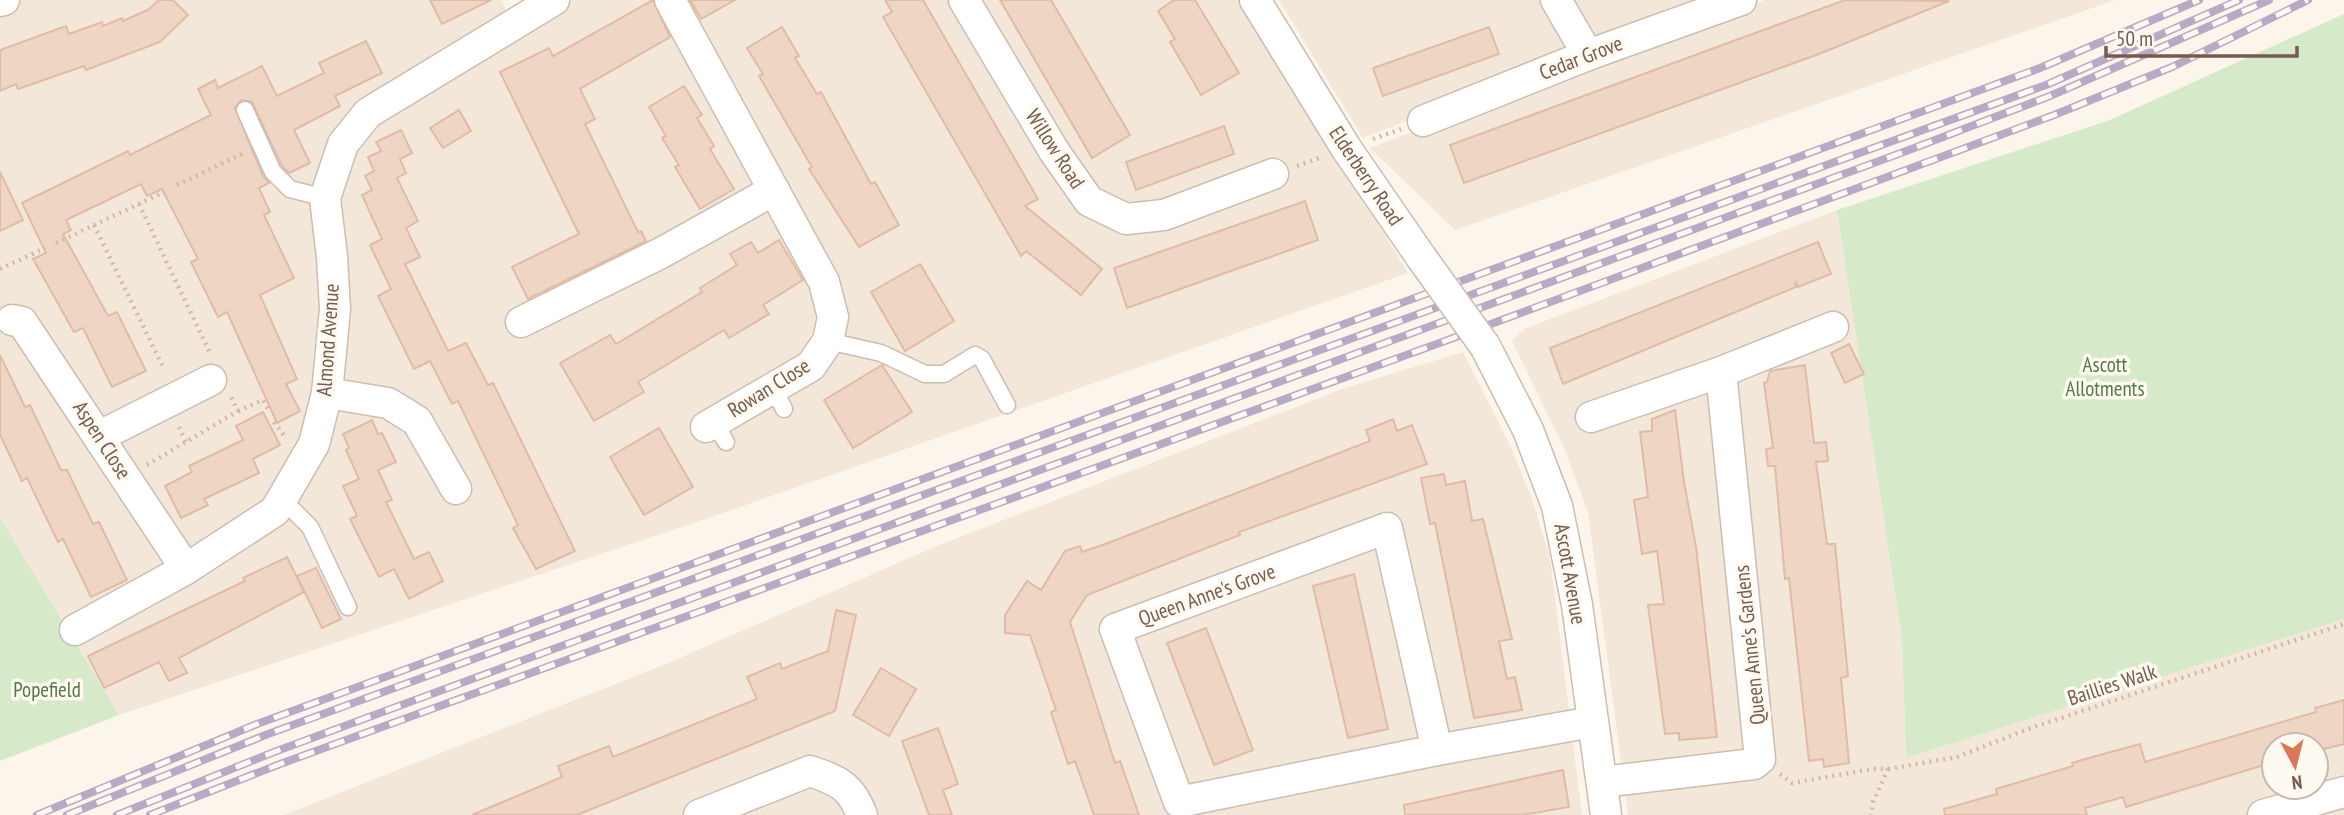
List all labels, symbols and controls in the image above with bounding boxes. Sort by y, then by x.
scale bar [2106,14,2297,58]
text: 50 m [2116,25,2153,52]
street label: Cedar Grove [1535,29,1626,86]
street label: Willow Road [1020,104,1091,194]
street label: Elderberry Road [1323,121,1410,231]
street label: Almond Avenue [310,283,345,397]
park label: Ascott Allotments [2065,351,2145,402]
street label: Rowan Close [723,352,815,423]
street label: Aspen Close [67,396,138,484]
street label: Ascott Avenue [1548,521,1593,626]
street label: Queen Anne's Grove [1135,557,1279,632]
street label: Queen Anne's Gardens [1728,564,1771,726]
street label: Baillies Walk [2064,657,2160,712]
park label: Popefield [13,676,81,703]
north arrow [2260,731,2330,801]
text: N [2291,770,2304,795]

